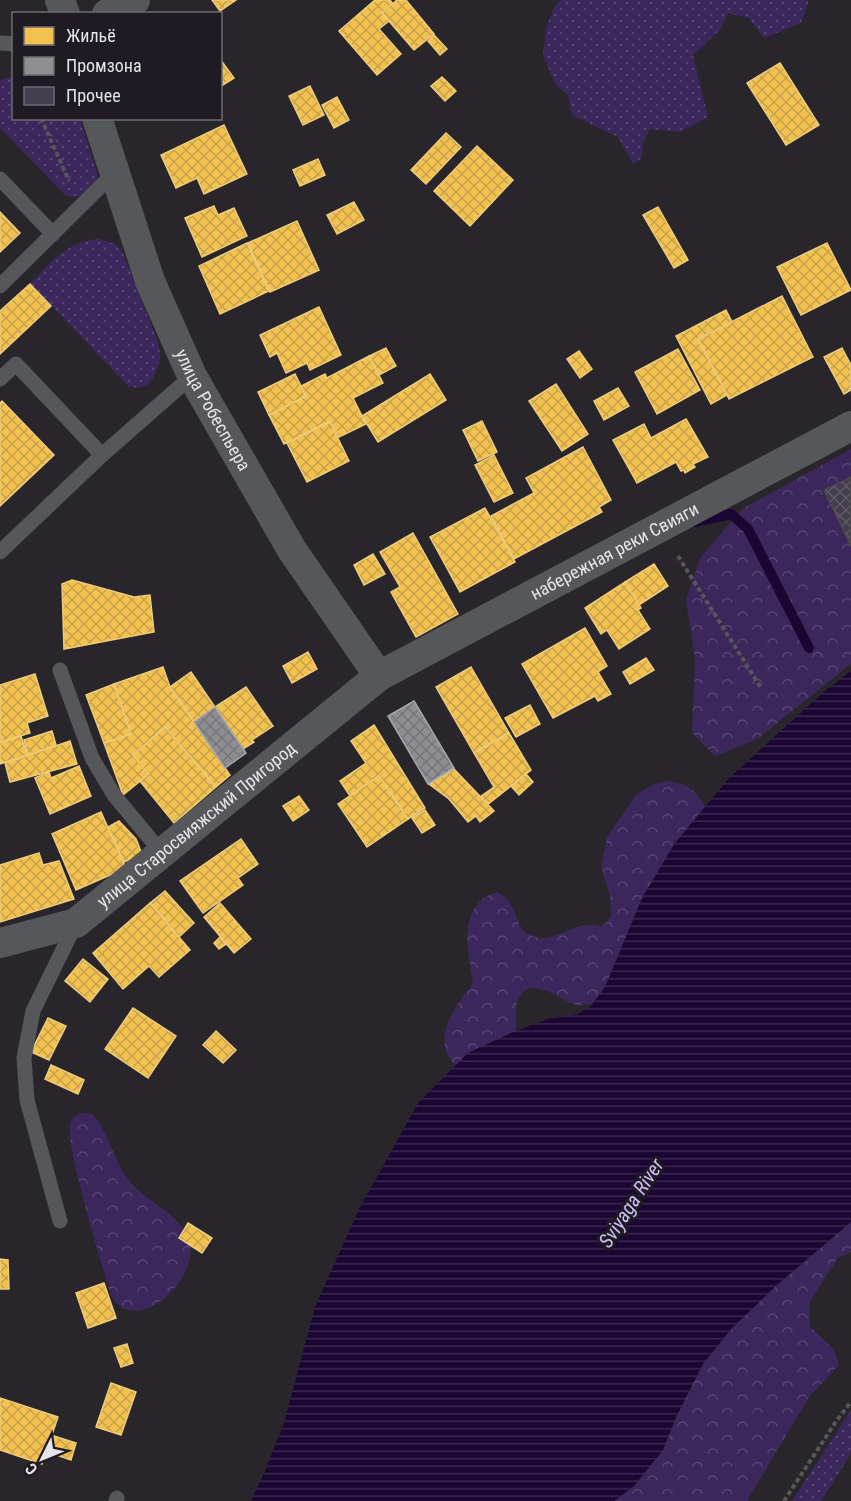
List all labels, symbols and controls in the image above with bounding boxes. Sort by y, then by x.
legend [12,12,222,120]
text: Жильё [66,25,116,46]
text: Промзона [66,55,142,76]
text: Прочее [66,85,121,106]
street label: улица Робеспьера [171,346,255,474]
street label: набережная реки Свияги [527,498,702,604]
street label: улица Старосвияжский Пригород [93,737,300,912]
water label: Sviyaga River [593,1153,669,1252]
north arrow [12,1429,72,1489]
text: С [21,1459,41,1479]

